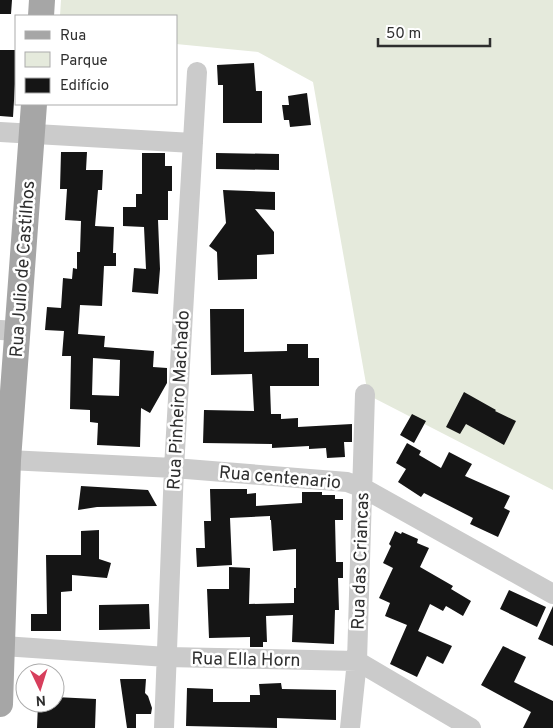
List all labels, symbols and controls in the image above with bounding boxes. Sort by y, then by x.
legend [15,15,178,105]
scale bar [378,15,490,47]
text: 50 m [386,25,421,44]
text: Rua [60,27,86,46]
text: Parque [60,52,108,71]
text: Edifício [60,77,109,96]
street label: Rua Julio de Castilhos [6,180,41,358]
street label: Rua Pinheiro Machado [163,310,196,491]
street label: Rua centenario [218,462,342,495]
street label: Rua das Criancas [348,492,375,630]
street label: Rua Ella Horn [191,648,301,673]
north arrow [15,663,65,713]
text: N [35,691,46,708]

